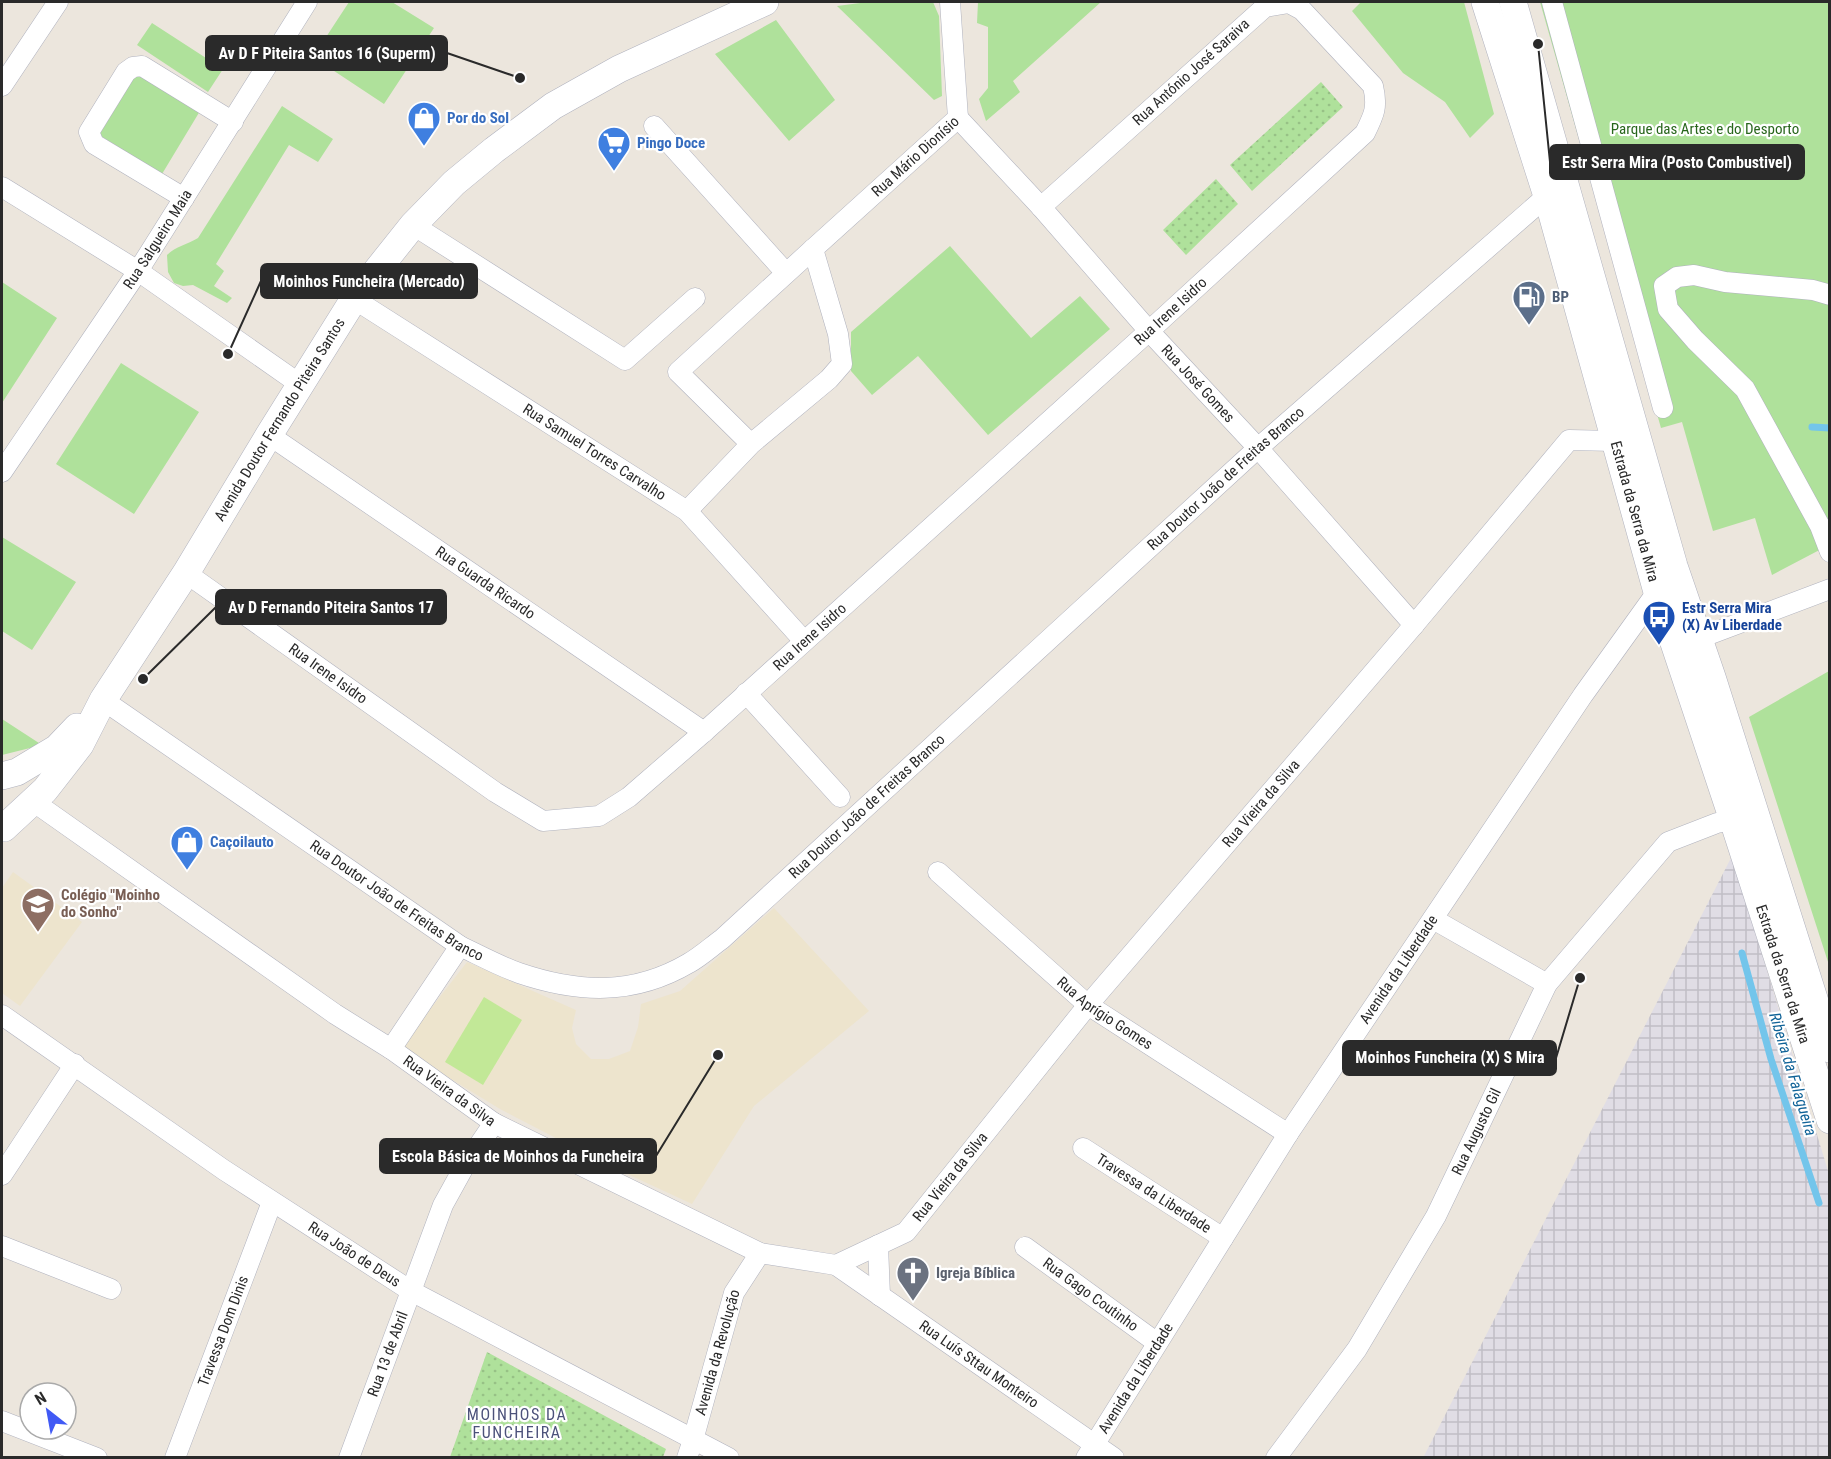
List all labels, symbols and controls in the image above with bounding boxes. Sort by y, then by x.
street label: Rua António José Saraiva [1129,15,1253,129]
callout: Av D F Piteira Santos 16 (Superm) [206,36,447,70]
text: Av D F Piteira Santos 16 (Superm) [218,44,436,63]
shop icon: Por do Sol [406,100,442,147]
place label: Por do Sol [447,109,509,127]
street label: Rua Mário Dionísio [868,112,963,201]
park label: Parque das Artes e do Desporto [1611,120,1799,138]
supermarket icon: Pingo Doce [596,125,632,172]
place label: Pingo Doce [637,134,705,152]
callout: Estr Serra Mira (Posto Combustivel) [1550,145,1804,179]
text: Estr Serra Mira (Posto Combustivel) [1562,153,1792,172]
street label: Rua Salgueiro Maia [120,186,196,292]
callout: Moinhos Funcheira (Mercado) [261,264,477,298]
text: Moinhos Funcheira (Mercado) [273,272,465,291]
street label: Rua Irene Isidro [1130,273,1211,349]
fuel station icon: BP [1511,279,1547,326]
place label: BP [1552,288,1569,306]
street label: Avenida Doutor Fernando Piteira Santos [210,314,349,524]
street label: Rua José Gomes [1157,341,1239,426]
street label: Rua Samuel Torres Carvalho [519,400,669,504]
street label: Rua Doutor João de Freitas Branco [1143,403,1308,554]
street label: Estrada da Serra da Mira [1607,439,1663,584]
street label: Rua Guarda Ricardo [432,542,539,623]
callout: Av D Fernando Piteira Santos 17 [216,590,446,624]
text: Av D Fernando Piteira Santos 17 [228,598,434,617]
street label: Rua Irene Isidro [769,599,850,674]
bus stop icon: Estr Serra Mira (X) Av Liberdade [1641,599,1677,646]
place label: Estr Serra Mira (X) Av Liberdade [1682,599,1782,634]
street label: Rua Irene Isidro [285,640,371,708]
street label: Rua Doutor João de Freitas Branco [785,730,949,882]
street label: Rua Vieira da Silva [1218,756,1303,851]
shop icon: Caçoilauto [169,824,205,871]
place label: Caçoilauto [210,833,274,851]
street label: Rua Doutor João de Freitas Branco [307,836,486,965]
school or university icon: Colégio "Moinho do Sonho" [20,886,56,933]
place label: Colégio "Moinho do Sonho" [61,886,160,921]
street label: Estrada da Serra da Mira [1752,902,1814,1046]
street label: Avenida da Liberdade [1356,912,1441,1027]
street label: Rua Aprígio Gomes [1053,973,1156,1053]
water label: Ribeira da Falagueira [1765,1010,1821,1138]
callout: Moinhos Funcheira (X) S Mira [1343,1041,1556,1075]
text: Moinhos Funcheira (X) S Mira [1355,1048,1545,1067]
street label: Rua Vieira da Silva [400,1052,499,1130]
street label: Rua Augusto Gil [1448,1085,1505,1178]
street label: Rua Vieira da Silva [909,1129,991,1225]
callout: Escola Básica de Moinhos da Funcheira [380,1139,656,1173]
text: Escola Básica de Moinhos da Funcheira [392,1147,644,1166]
street label: Travessa da Liberdade [1093,1150,1214,1237]
street label: Rua João de Deus [305,1218,404,1291]
street label: Rua Gago Coutinho [1039,1254,1142,1335]
church icon: Igreja Bíblica [895,1255,931,1302]
place label: Igreja Bíblica [936,1264,1015,1282]
street label: Travessa Dom Dinis [194,1273,252,1389]
street label: Avenida da Revolução [691,1287,744,1417]
street label: Rua 13 de Abril [364,1309,412,1399]
street label: Rua Luís Sttau Monteiro [916,1317,1042,1412]
street label: Avenida da Liberdade [1094,1320,1177,1437]
north arrow [18,1381,78,1441]
text: N [31,1388,50,1409]
district label: MOINHOS DA FUNCHEIRA [467,1405,567,1442]

